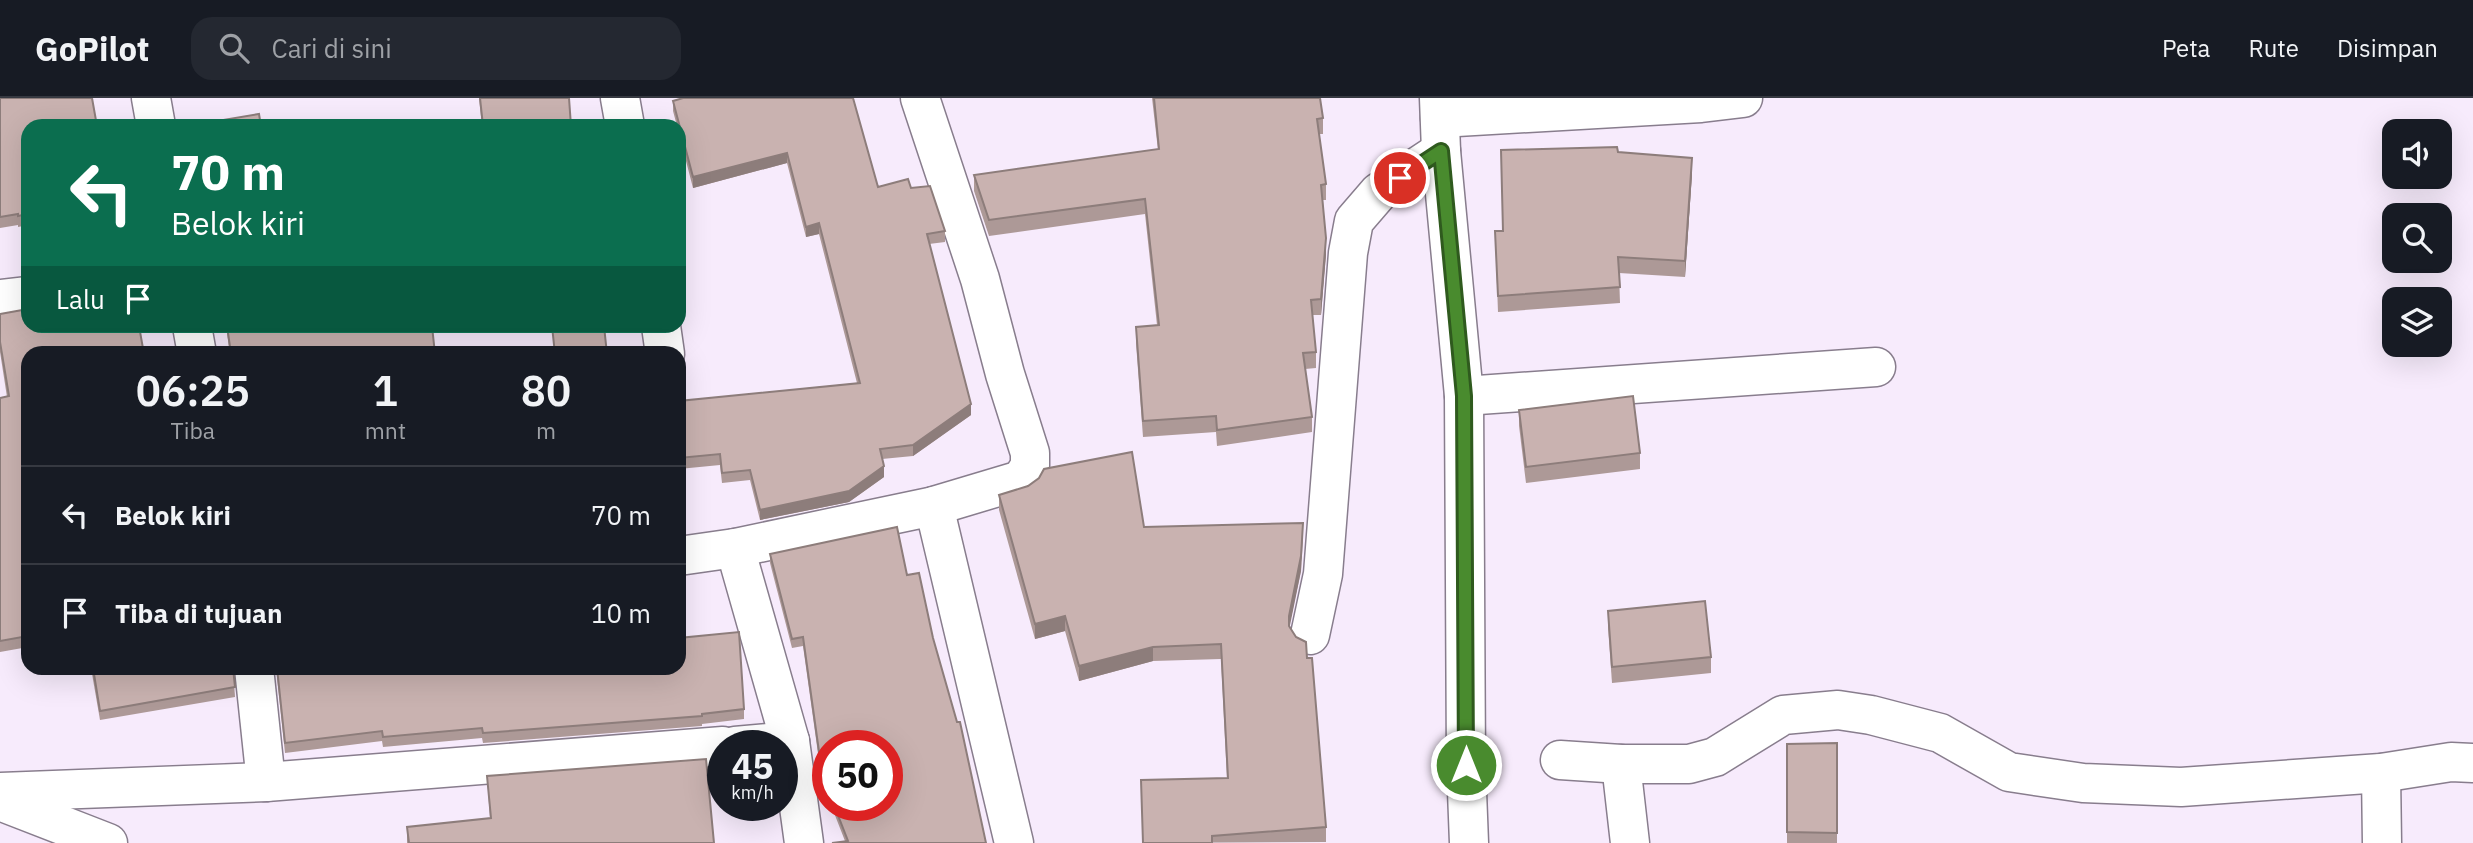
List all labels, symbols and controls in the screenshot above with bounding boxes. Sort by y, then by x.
search box [191,17,681,80]
text: GoPilot [35,27,149,70]
icon: search [215,29,253,67]
text: Cari di sini [271,31,392,65]
text: Peta [2162,32,2210,64]
text: Rute [2248,32,2299,64]
text: Disimpan [2337,32,2438,64]
map controls [2382,119,2452,357]
button: sound [2382,119,2452,189]
text: 70 m [171,140,285,203]
icon: left [56,147,147,238]
pin [1370,148,1430,208]
icon: arrive [1381,159,1419,197]
text: Belok kiri [171,202,305,244]
button: search [2382,203,2452,273]
icon: arrive [119,280,157,318]
text: Lalu [56,282,105,316]
button: layers [2382,287,2452,357]
text: 06:25 [136,363,250,418]
text: 1 [373,363,398,418]
text: 80 [521,363,571,418]
text: Tiba [171,415,215,445]
text: mnt [365,415,406,445]
text: m [536,415,556,445]
icon: left [56,496,94,534]
text: Belok kiri [115,498,231,532]
text: 70 m [591,498,651,532]
icon: arrive [56,594,94,632]
text: Tiba di tujuan [115,596,282,630]
text: 10 m [591,596,651,630]
position arrow [1429,728,1503,802]
speed limit sign: 50 [812,730,903,821]
text: 45 [731,743,774,789]
text: km/h [731,781,774,804]

